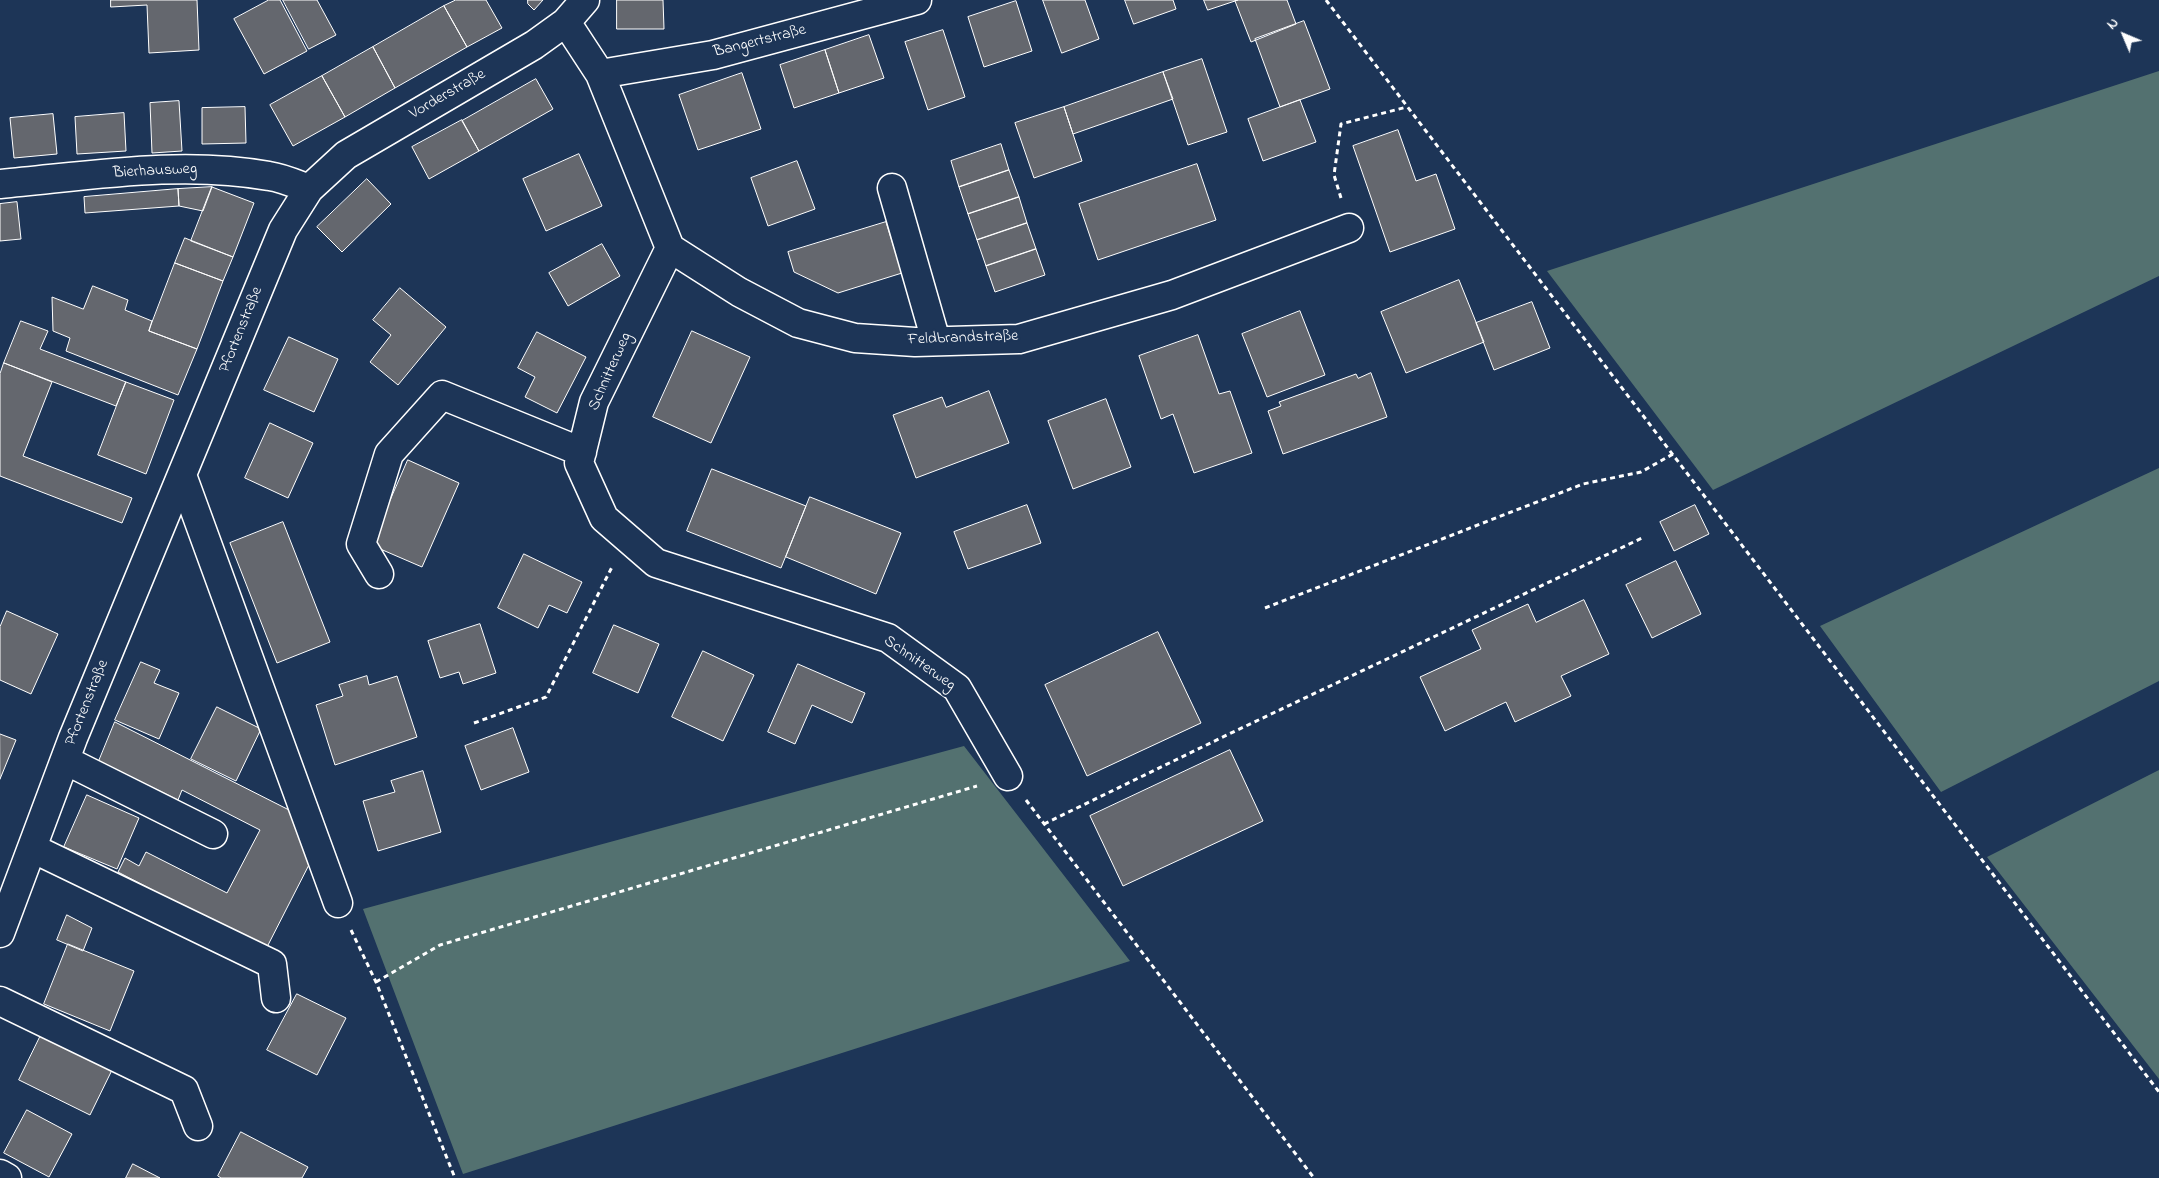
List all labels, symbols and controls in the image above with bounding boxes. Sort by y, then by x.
north arrow [2099,10,2149,60]
text: N [2102,13,2124,35]
street label: Bangertstraße [712,21,808,63]
street label: Vorderstraße [407,66,489,124]
street label: Bierhausweg [112,160,198,184]
street label: Pfortenstraße [216,284,268,376]
street label: Feldbrandstraße [907,327,1019,351]
street label: Schnitterweg [585,330,637,414]
street label: Schnitterweg [879,632,959,696]
street label: Pfortenstraße [62,657,114,749]

